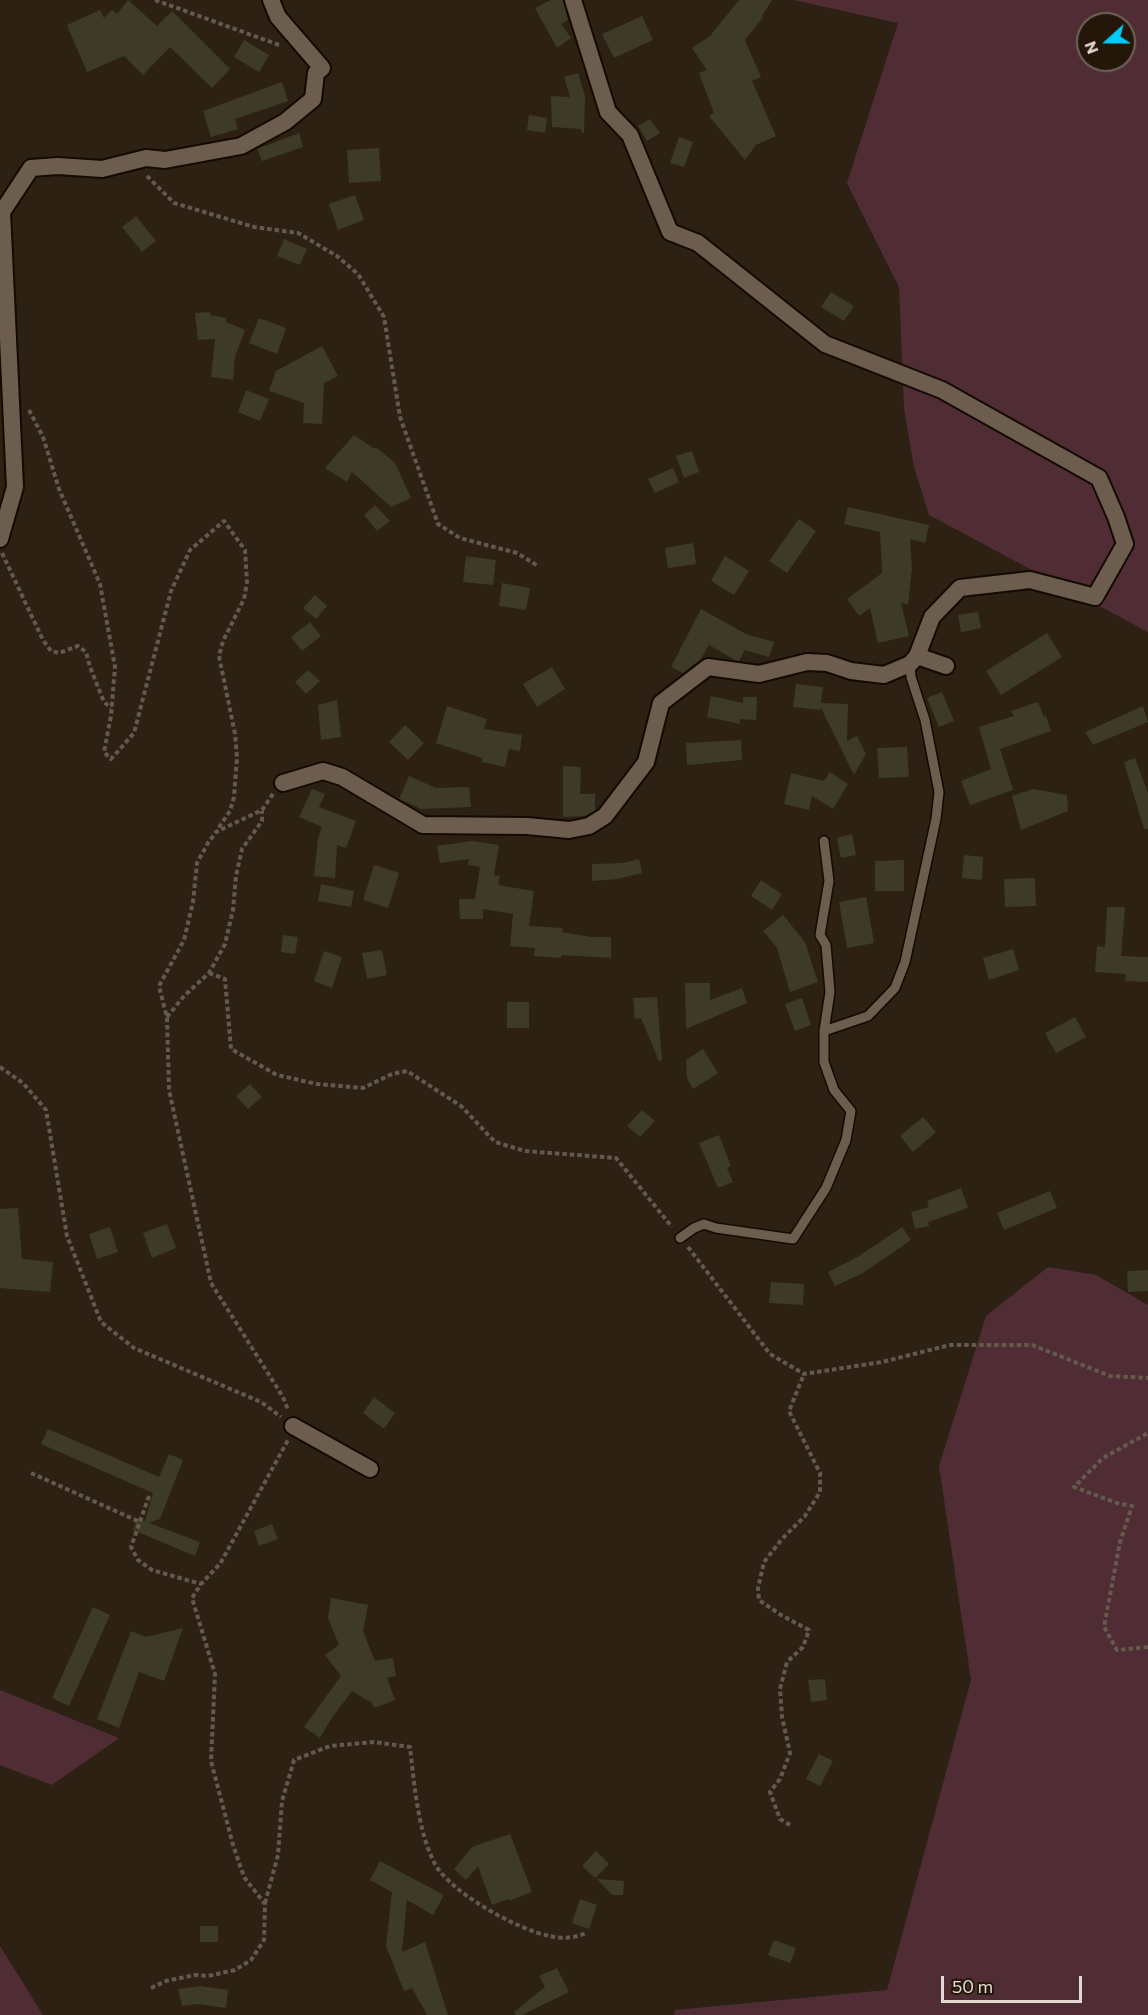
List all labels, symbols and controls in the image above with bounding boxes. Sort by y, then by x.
north arrow [1076,12,1136,72]
text: N [1080,39,1102,57]
scale bar [944,1964,1085,2002]
text: 50 m [952,1975,993,1997]

